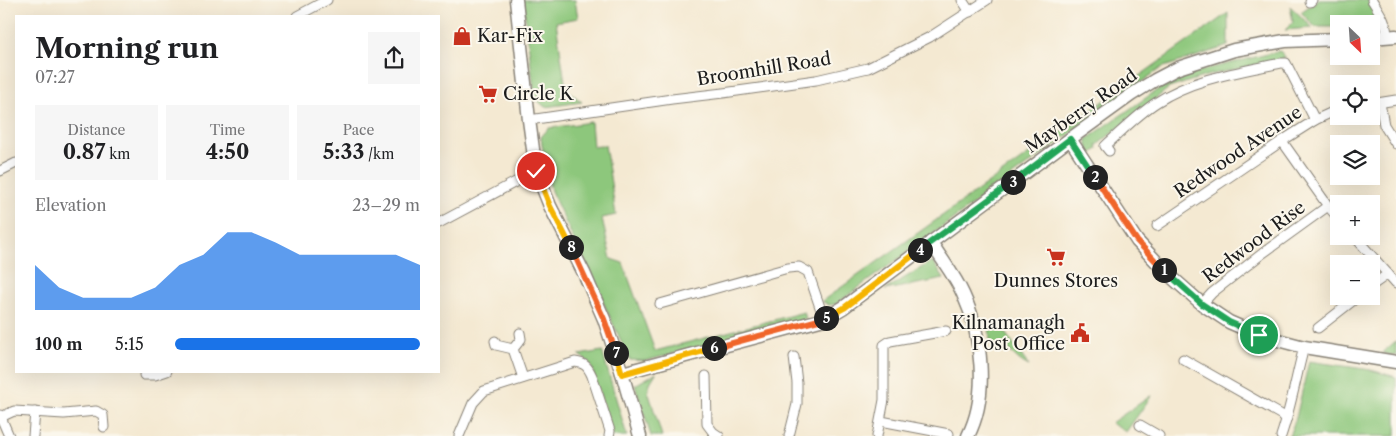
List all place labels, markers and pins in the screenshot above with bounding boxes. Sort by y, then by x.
shop icon: Kar-Fix [451,25,473,47]
place label: Kar-Fix [477,25,544,47]
supermarket icon: Circle K [477,83,499,105]
place label: Circle K [503,83,574,105]
pin [515,150,557,192]
pin: 2 [1082,164,1108,190]
pin: 3 [1000,170,1026,194]
pin: 8 [558,234,584,260]
pin: 4 [908,238,932,262]
supermarket icon: Dunnes Stores [1045,246,1067,268]
pin: 1 [1152,258,1176,282]
place label: Dunnes Stores [994,270,1118,292]
pin: 5 [814,306,838,330]
place label: Kilnamanagh Post Office [952,312,1065,355]
pin [1238,314,1280,356]
public building icon: Kilnamanagh Post Office [1069,322,1091,344]
pin: 6 [702,336,726,360]
pin: 7 [604,340,628,366]

